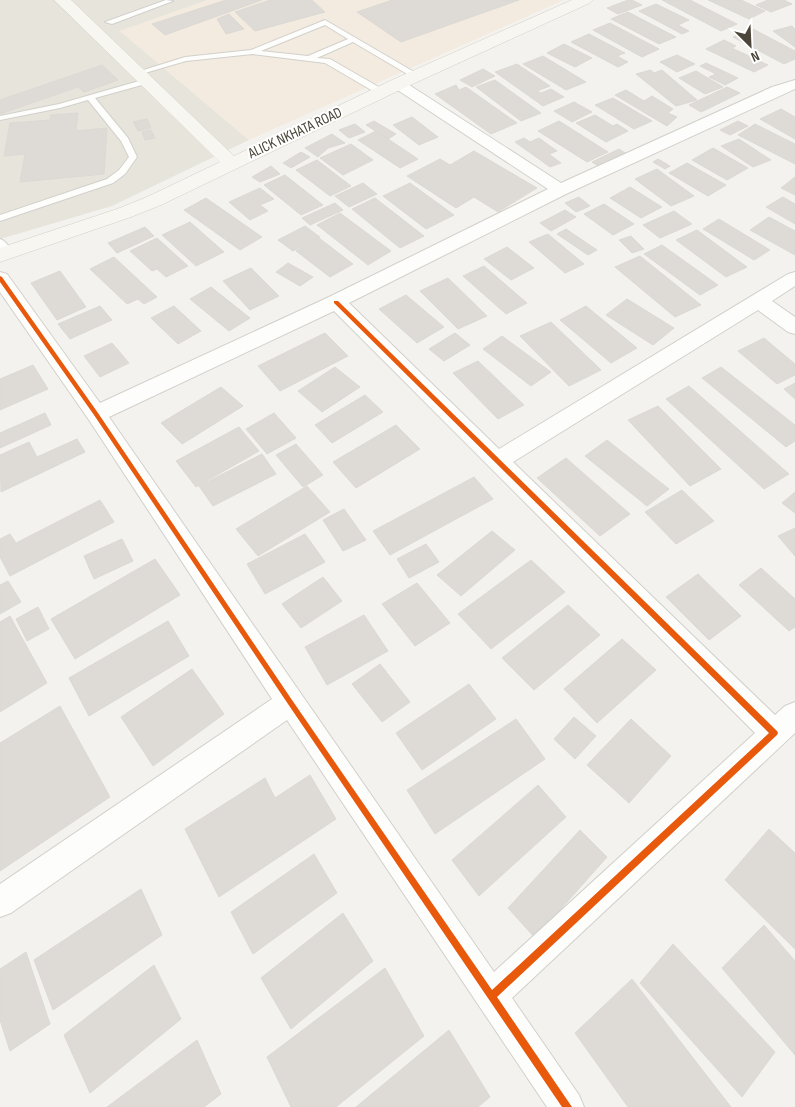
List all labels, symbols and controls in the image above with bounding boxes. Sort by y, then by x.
north arrow [725,20,775,70]
text: N [748,47,762,66]
street label: ALICK NKHATA ROAD [244,103,345,163]

